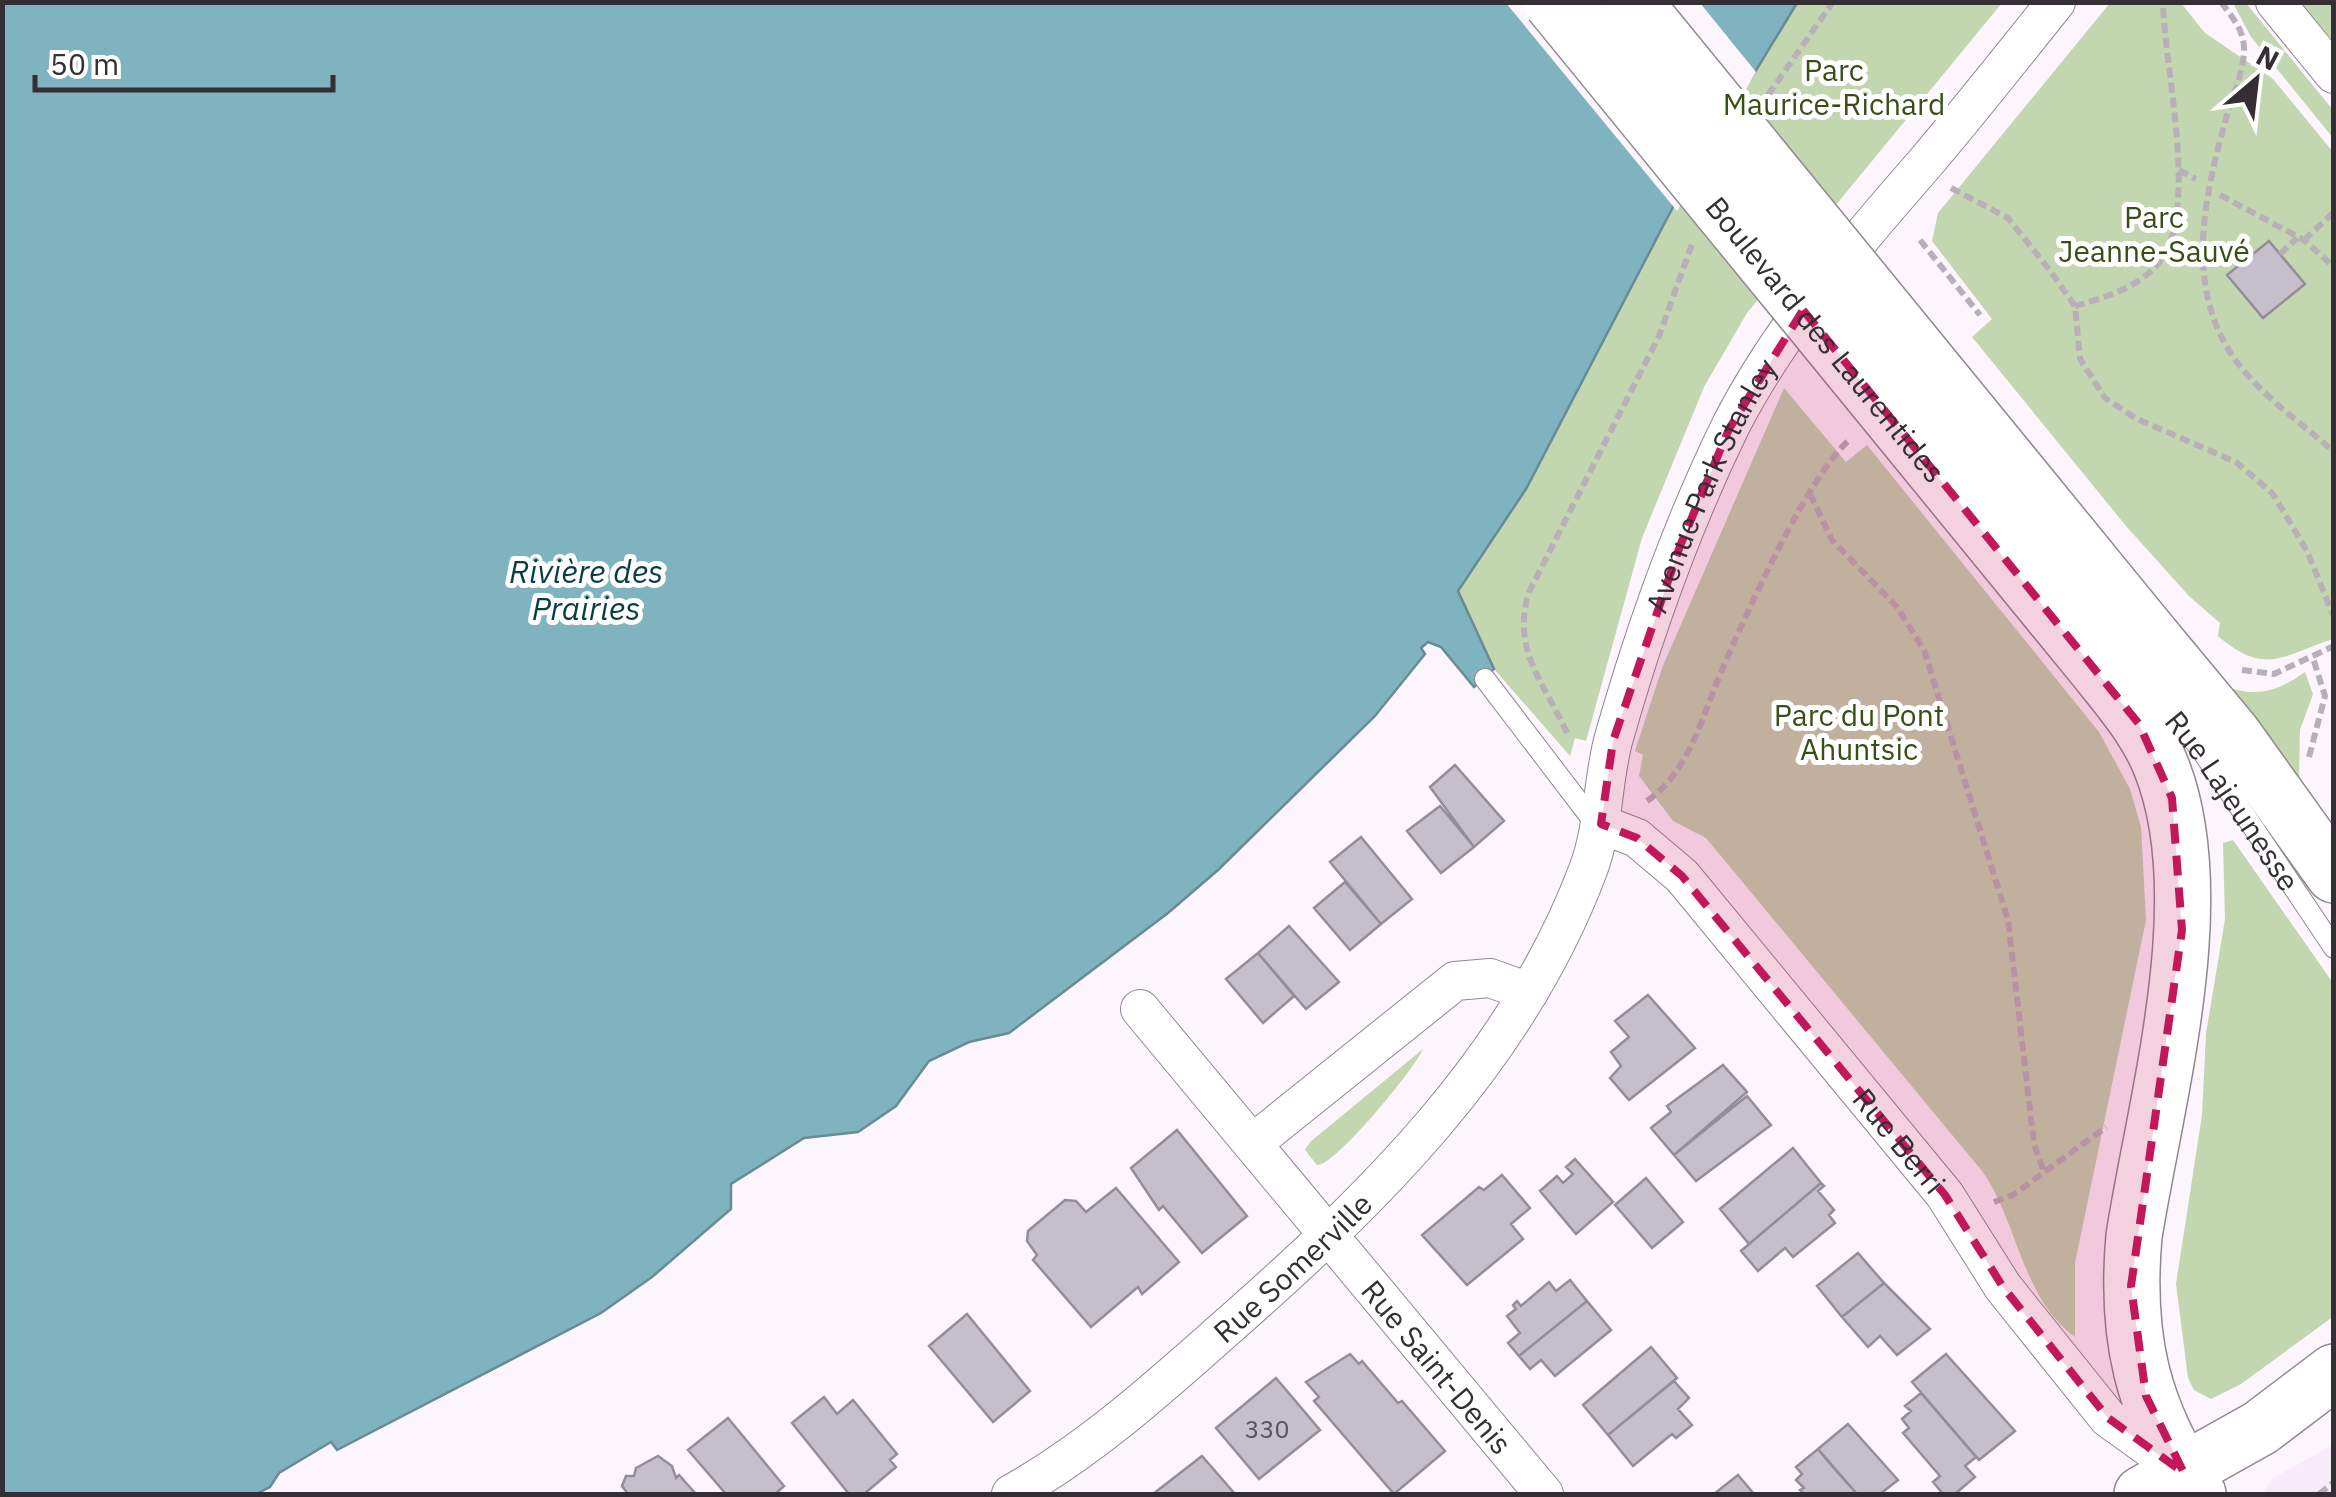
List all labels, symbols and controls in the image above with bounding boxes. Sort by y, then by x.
scale bar [35,30,332,92]
north arrow [2206,30,2306,130]
text: N [2250,36,2286,79]
text: 50 m [50,44,119,83]
park label: Parc Maurice-Richard [1723,50,1945,123]
street label: Boulevard des Laurentides [1698,188,1955,490]
park label: Parc Jeanne-Sauvé [2058,197,2250,270]
street label: Avenue Park Stanley [1636,350,1785,618]
water label: Rivière des Prairies [509,550,663,629]
park label: Parc du Pont Ahuntsic [1774,695,1944,768]
street label: Rue Lajeunesse [2157,702,2309,898]
street label: Rue Berri [1845,1079,1955,1201]
street label: Rue Somerville [1204,1184,1380,1350]
street label: Rue Saint-Denis [1354,1271,1522,1462]
house number: 330 [1244,1412,1290,1445]

